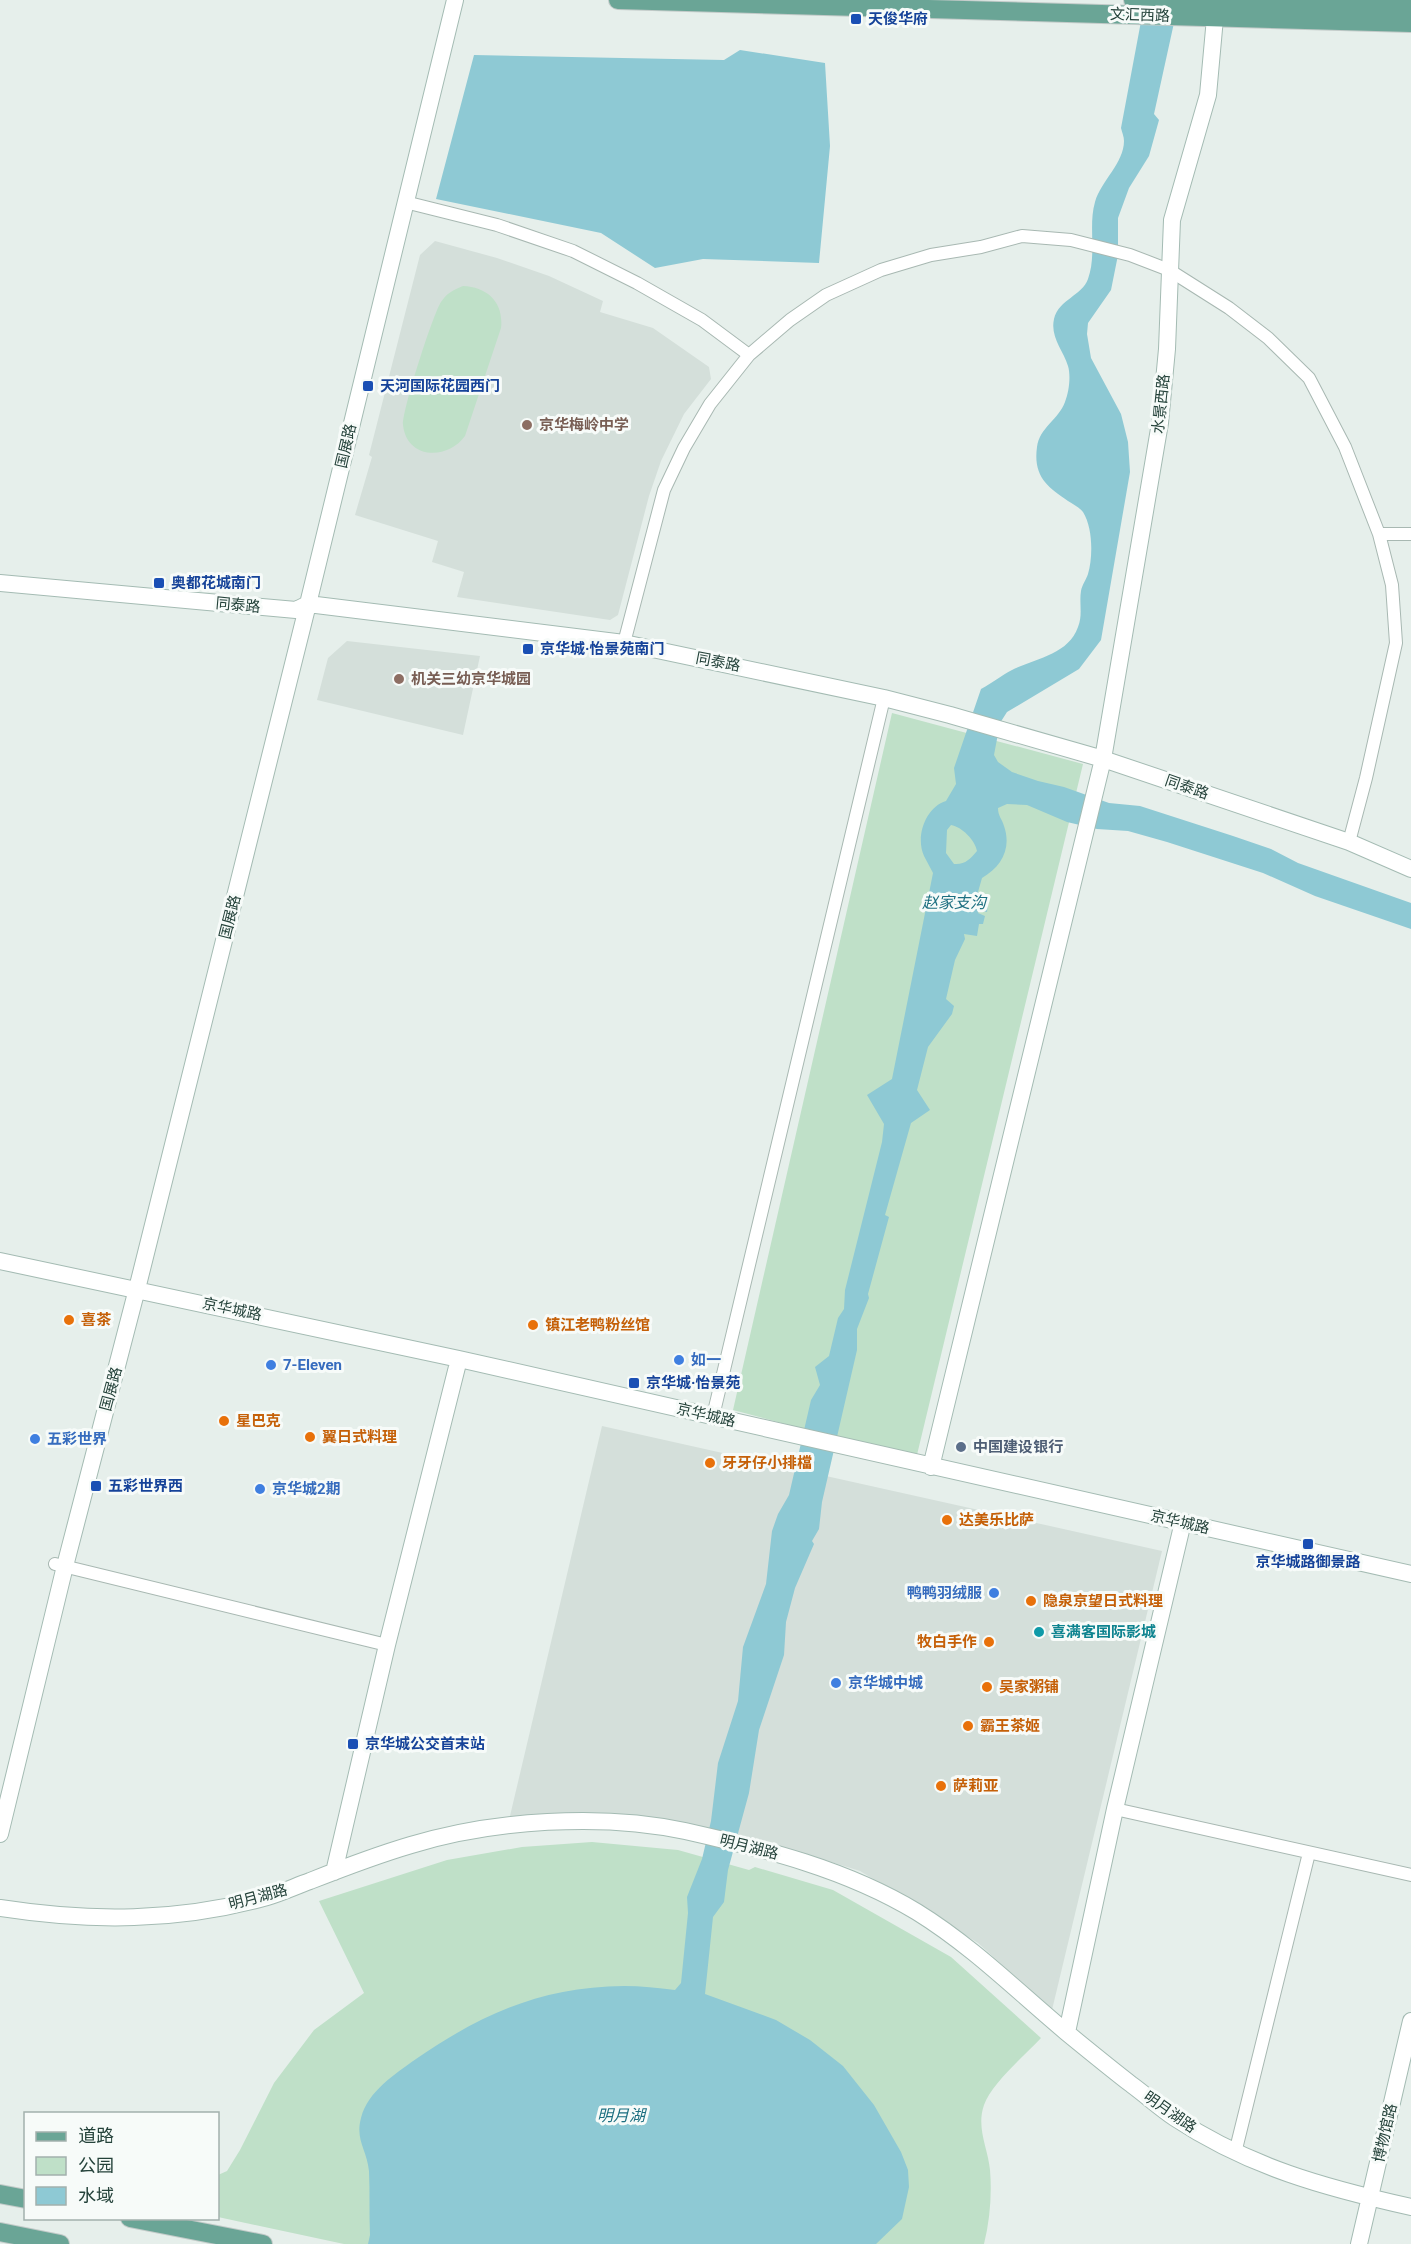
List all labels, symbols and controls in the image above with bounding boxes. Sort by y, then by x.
street label: 文汇西路 [1110,5,1170,25]
place label: 天俊华府 [868,10,928,28]
marker: 天俊华府 [849,12,863,26]
street label: 水景西路 [1149,373,1173,435]
place label: 天河国际花园西门 [380,377,500,395]
marker: 天河国际花园西门 [361,379,375,393]
place label: 京华梅岭中学 [539,416,629,434]
marker: 京华梅岭中学 [520,418,534,432]
street label: 国展路 [332,422,360,470]
place label: 奥都花城南门 [171,574,261,592]
marker: 奥都花城南门 [152,576,166,590]
street label: 同泰路 [215,594,261,616]
place label: 京华城·怡景苑南门 [540,640,665,658]
marker: 京华城·怡景苑南门 [521,642,535,656]
street label: 同泰路 [694,649,742,675]
place label: 机关三幼京华城园 [411,670,531,688]
marker: 机关三幼京华城园 [392,672,406,686]
street label: 同泰路 [1163,771,1211,803]
street label: 国展路 [216,893,244,941]
water label: 赵家支沟 [922,893,988,912]
street label: 京华城路 [201,1294,263,1324]
place label: 喜茶 [81,1311,112,1329]
marker: 喜茶 [62,1313,76,1327]
place label: 镇江老鸭粉丝馆 [545,1316,650,1334]
marker: 镇江老鸭粉丝馆 [526,1318,540,1332]
place label: 如一 [691,1351,721,1369]
marker: 如一 [672,1353,686,1367]
place label: 7-Eleven [283,1356,342,1374]
marker: 7-Eleven [264,1358,278,1372]
street label: 国展路 [96,1365,126,1413]
place label: 京华城·怡景苑 [646,1374,741,1392]
marker: 京华城·怡景苑 [627,1376,641,1390]
street label: 京华城路 [675,1399,737,1431]
place label: 星巴克 [236,1412,281,1430]
marker: 星巴克 [217,1414,231,1428]
place label: 翼日式料理 [322,1428,397,1446]
place label: 五彩世界 [47,1430,107,1448]
marker: 翼日式料理 [303,1430,317,1444]
marker: 五彩世界 [28,1432,42,1446]
place label: 中国建设银行 [973,1438,1063,1456]
marker: 中国建设银行 [954,1440,968,1454]
place label: 牙牙仔小排檔 [722,1454,812,1472]
marker: 牙牙仔小排檔 [703,1456,717,1470]
place label: 五彩世界西 [108,1477,183,1495]
marker: 五彩世界西 [89,1479,103,1493]
place label: 京华城2期 [272,1480,341,1498]
marker: 京华城2期 [253,1482,267,1496]
street label: 京华城路 [1149,1506,1211,1538]
place label: 达美乐比萨 [959,1511,1034,1529]
marker: 达美乐比萨 [940,1513,954,1527]
marker: 京华城路御景路 [1301,1537,1315,1551]
place label: 京华城路御景路 [1255,1553,1361,1571]
place label: 鸭鸭羽绒服 [907,1584,982,1602]
marker: 鸭鸭羽绒服 [987,1586,1001,1600]
place label: 隐泉京望日式料理 [1043,1592,1163,1610]
marker: 隐泉京望日式料理 [1024,1594,1038,1608]
place label: 喜满客国际影城 [1051,1623,1156,1641]
marker: 喜满客国际影城 [1032,1625,1046,1639]
place label: 牧白手作 [917,1633,977,1651]
marker: 牧白手作 [982,1635,996,1649]
place label: 京华城中城 [848,1674,923,1692]
marker: 京华城中城 [829,1676,843,1690]
place label: 吴家粥铺 [999,1678,1059,1696]
marker: 吴家粥铺 [980,1680,994,1694]
place label: 霸王茶姬 [980,1717,1040,1735]
marker: 霸王茶姬 [961,1719,975,1733]
place label: 京华城公交首末站 [365,1735,485,1753]
marker: 京华城公交首末站 [346,1737,360,1751]
place label: 萨莉亚 [953,1777,998,1795]
marker: 萨莉亚 [934,1779,948,1793]
street label: 明月湖路 [718,1831,780,1863]
street label: 明月湖路 [227,1881,289,1913]
street label: 明月湖路 [1140,2087,1200,2137]
street label: 博物馆路 [1369,2102,1401,2164]
water label: 明月湖 [597,2106,648,2125]
legend [24,2112,219,2220]
text: 道路 [78,2125,114,2146]
text: 公园 [78,2155,114,2176]
text: 水域 [78,2185,114,2206]

